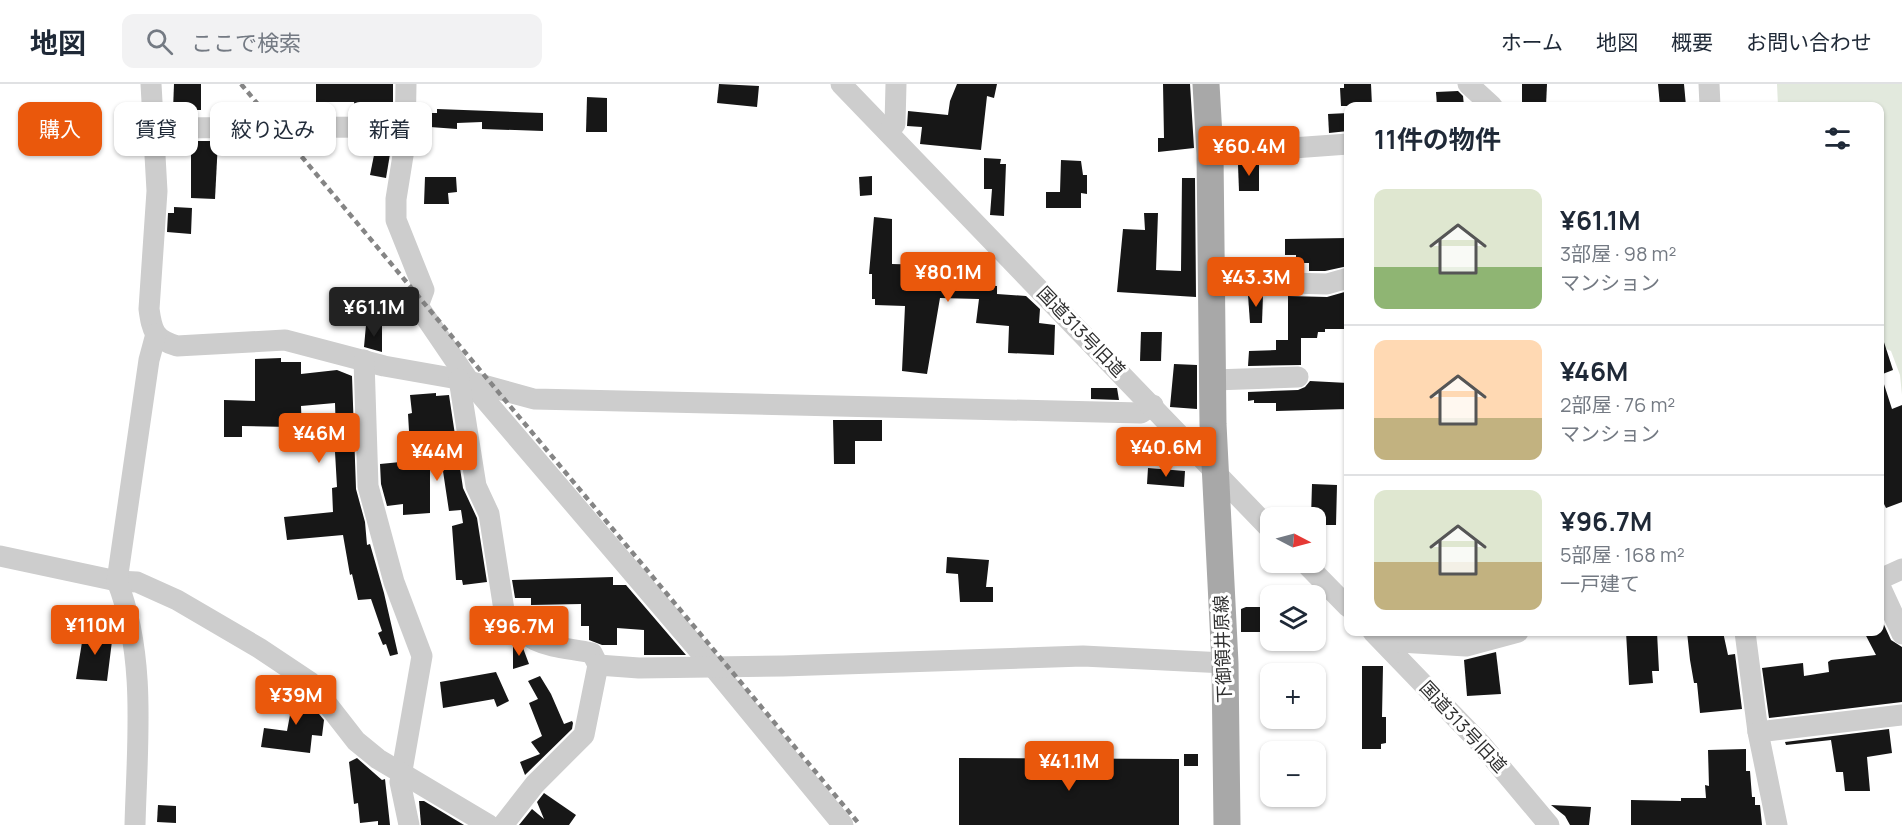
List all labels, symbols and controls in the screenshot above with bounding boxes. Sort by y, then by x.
search box [122,14,542,68]
text: 地図 [30,23,86,61]
icon: search [143,25,176,58]
text: ここで検索 [191,28,301,58]
text: ホーム [1501,28,1563,56]
text: 地図 [1596,28,1638,56]
text: 概要 [1671,28,1713,56]
text: お問い合わせ [1746,28,1872,56]
chip: 購入 [18,102,102,156]
chip: 賃貸 [114,102,198,156]
chip: 絞り込み [210,102,336,156]
chip: 新着 [348,102,432,156]
text: 11件の物件 [1374,121,1501,157]
icon: filters [1821,122,1854,155]
pin: ¥60.4M [1200,126,1298,177]
text: ¥60.4M [1212,132,1286,159]
text: ¥61.1M [1560,202,1640,238]
icon: home [1422,213,1494,285]
text: 3部屋 · 98 m² [1560,240,1677,267]
pin: ¥80.1M [899,252,997,303]
pin: ¥43.3M [1207,257,1305,308]
text: ¥80.1M [914,258,982,285]
text: ¥43.3M [1221,263,1291,290]
text: マンション [1560,269,1660,296]
street label: 国道313号旧道 [1032,281,1131,382]
pin: ¥61.1M [325,287,423,338]
text: ¥61.1M [343,293,405,320]
text: ¥46M [1560,353,1628,389]
icon: home [1422,364,1494,436]
text: 2部屋 · 76 m² [1560,391,1675,418]
pin: ¥46M [283,413,355,464]
text: ¥46M [293,419,345,446]
text: マンション [1560,420,1660,447]
pin: ¥40.6M [1117,427,1215,478]
pin: ¥44M [401,431,473,482]
text: ¥40.6M [1130,433,1202,460]
text: ¥44M [411,437,463,464]
text: ¥96.7M [1560,503,1652,539]
north arrow [1260,507,1326,573]
map controls [1260,507,1326,807]
icon: home [1422,514,1494,586]
text: 5部屋 · 168 m² [1560,541,1685,568]
text: 一戸建て [1560,570,1640,597]
button: layers [1260,585,1326,651]
street label: 下御領井原線 [1208,595,1236,703]
pin: ¥110M [53,605,137,656]
pin: ¥96.7M [470,606,568,657]
text: ¥110M [65,611,125,638]
text: ¥96.7M [484,612,554,639]
button: + [1260,663,1326,729]
pin: ¥39M [260,675,332,726]
street label: 国道313号旧道 [1415,675,1512,777]
text: ¥39M [269,681,323,708]
pin: ¥41.1M [1020,741,1118,792]
button: − [1260,741,1326,807]
text: ¥41.1M [1039,747,1099,774]

